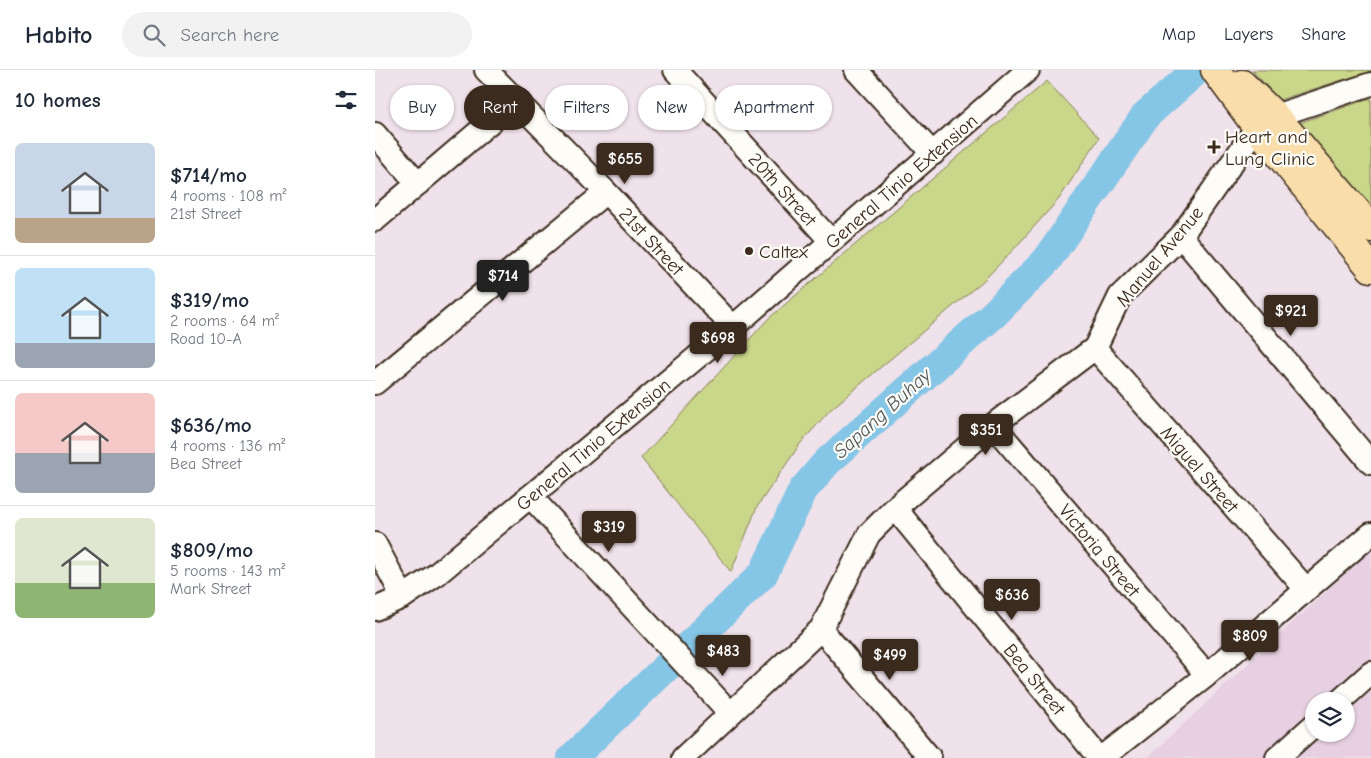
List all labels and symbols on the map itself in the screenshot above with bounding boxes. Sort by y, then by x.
street label: General Tinio Extension [821,110,982,254]
place label: Heart and Lung Clinic [1225,126,1315,170]
marker: Heart and Lung Clinic [1207,140,1221,154]
pin: $655 [595,142,655,185]
street label: 20th Street [744,148,821,231]
street label: Manuel Avenue [1112,202,1208,311]
street label: 21st Street [614,203,689,281]
place label: Caltex [759,241,809,263]
marker: Caltex [743,245,755,257]
pin: $714 [473,260,533,302]
pin: $921 [1261,294,1321,337]
pin: $698 [688,322,748,364]
water label: Sapang Buhay [829,363,937,463]
street label: General Tinio Extension [512,374,675,516]
pin: $351 [956,414,1016,456]
street label: Miguel Street [1156,422,1243,518]
street label: Victoria Street [1054,500,1145,602]
pin: $319 [579,510,639,553]
pin: $636 [982,578,1042,621]
pin: $809 [1220,620,1280,662]
pin: $483 [693,634,753,677]
pin: $499 [860,638,920,681]
street label: Bea Street [999,640,1070,720]

